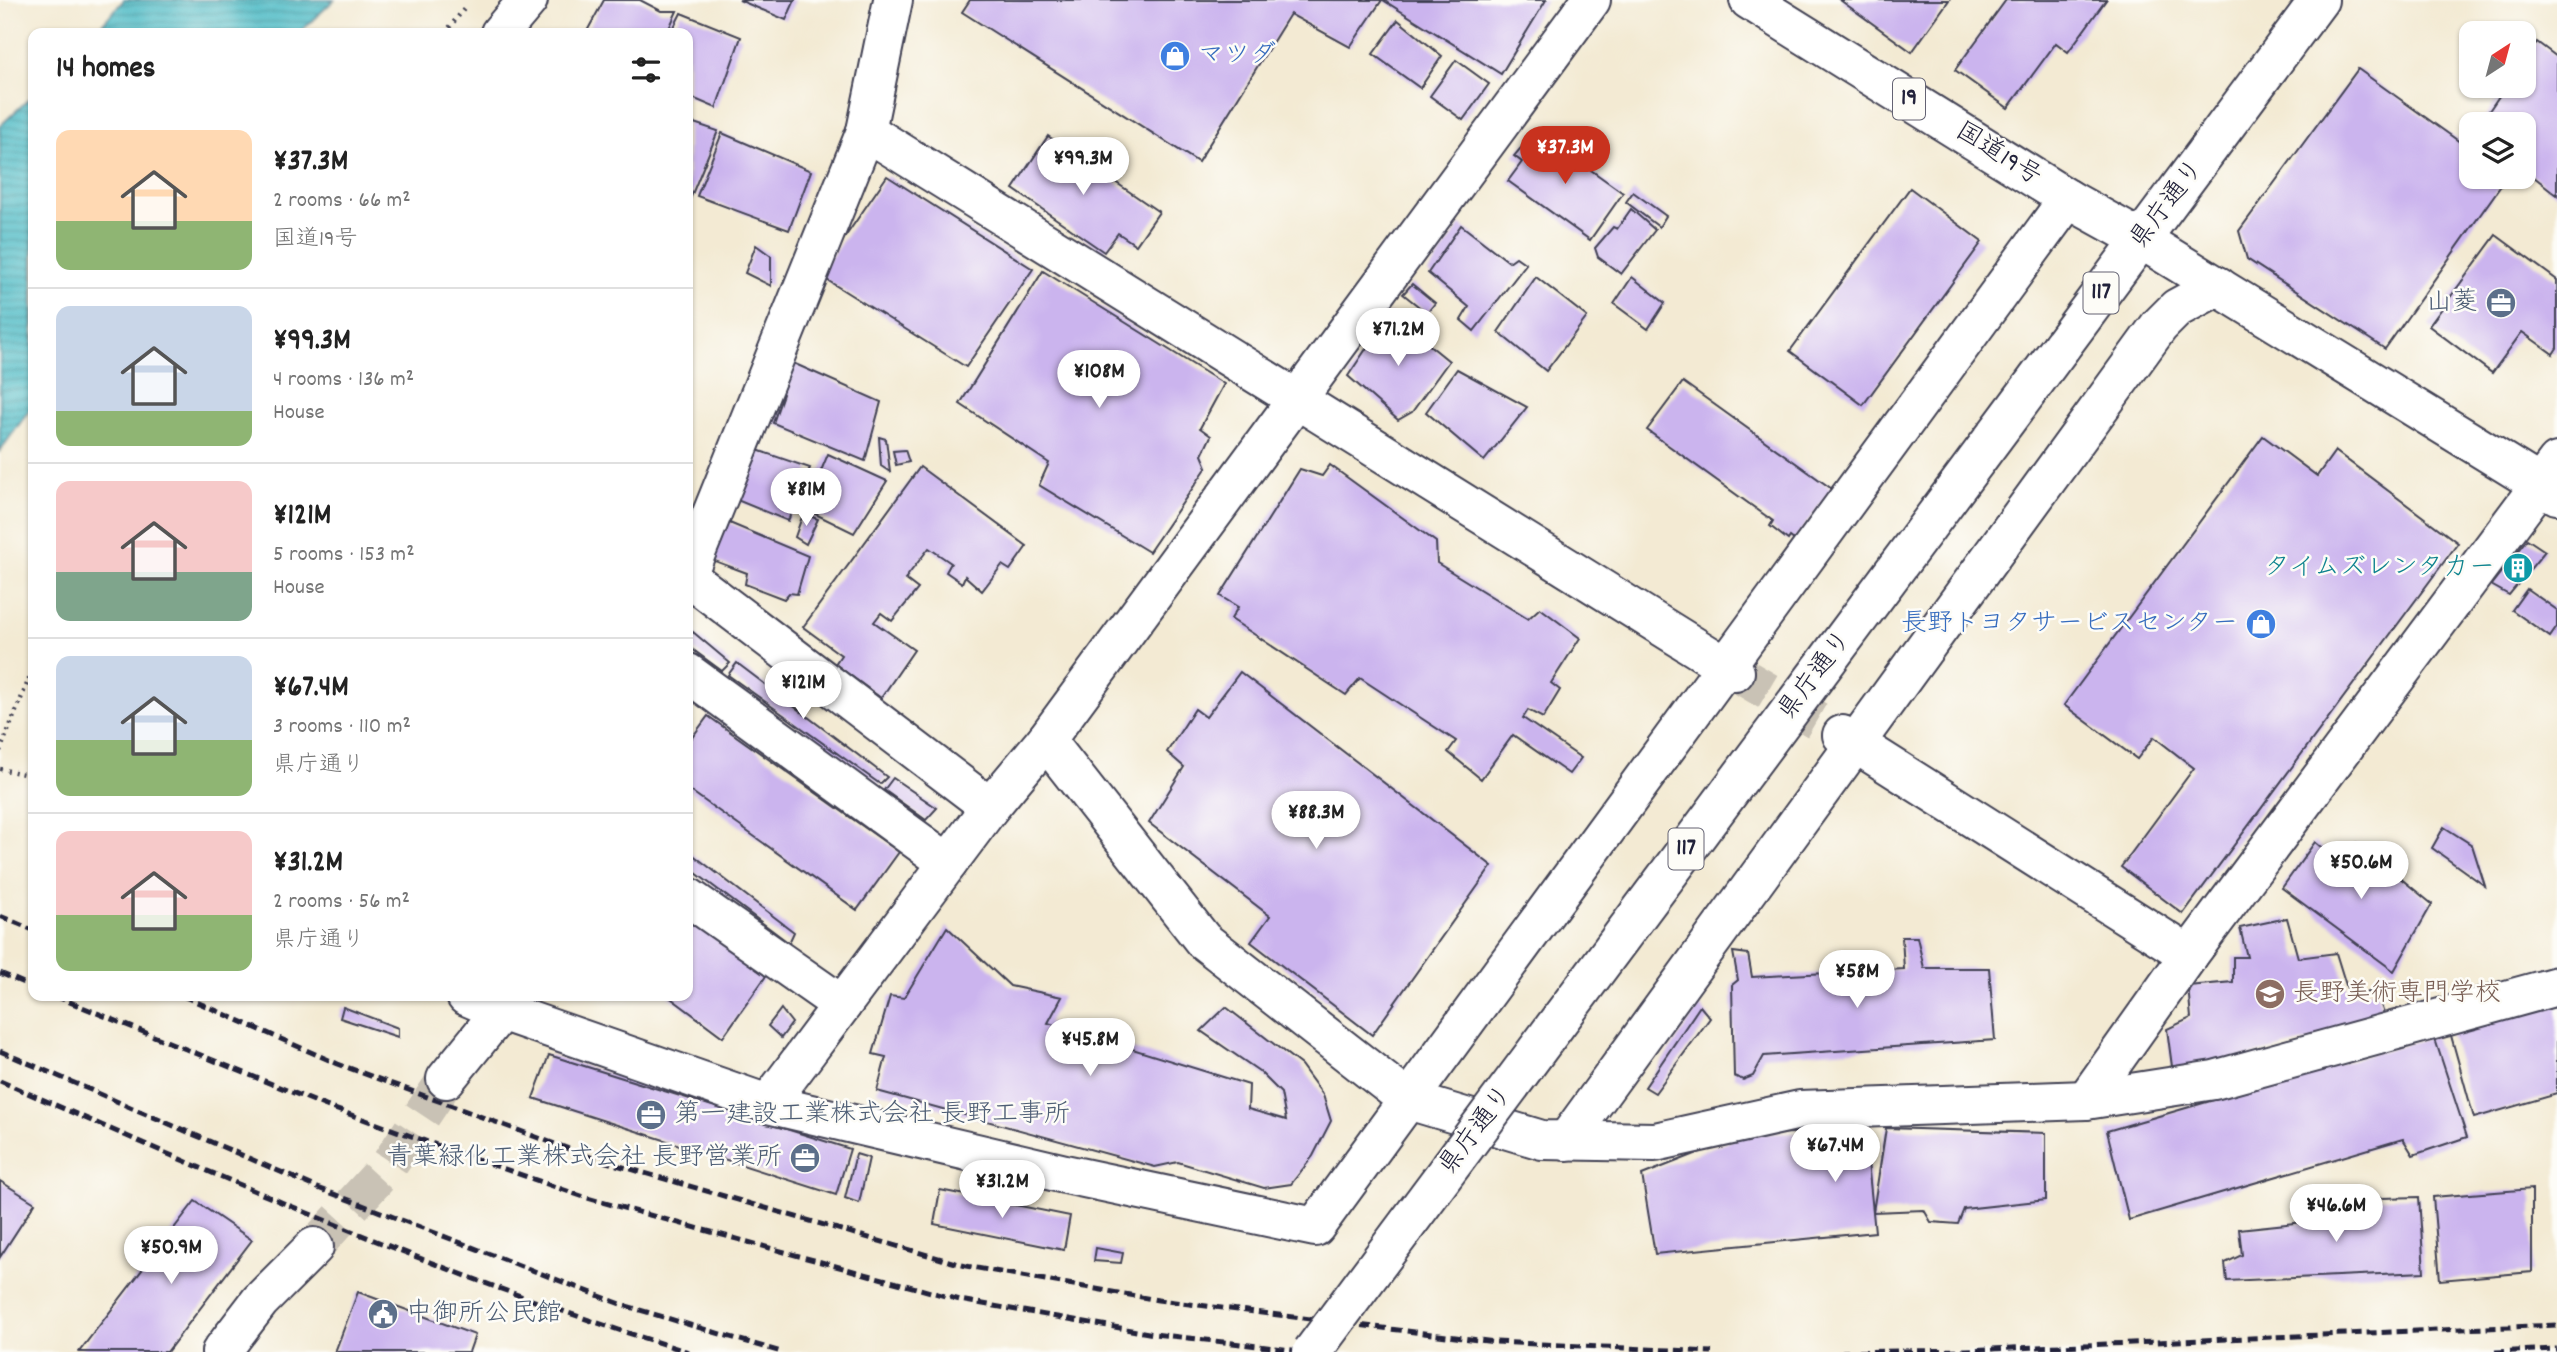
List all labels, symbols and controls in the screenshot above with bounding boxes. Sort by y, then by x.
north arrow [2459,21,2536,98]
map controls [2459,21,2536,189]
place label: マツダ [1198,38,1276,75]
shop icon: マツダ [1158,39,1192,73]
text: 14 homes [56,49,155,92]
icon: filters [627,51,665,89]
road number: 19 [1893,78,1925,119]
button: layers [2459,112,2536,189]
street label: 国道19号 [1948,114,2048,196]
pin: ¥37.3M [1508,127,1622,186]
text: ¥37.3M [1536,132,1594,165]
pin: ¥99.3M [1026,138,1140,197]
text: ¥37.3M [273,142,348,185]
text: ¥99.3M [1053,143,1113,176]
street label: 県庁通り [2122,152,2214,258]
icon: home [112,158,196,242]
text: 2 rooms · 66 m² [273,185,411,218]
text: 国道19号 [273,224,358,257]
road number: 117 [2084,272,2118,314]
place label: 山菱 [2426,285,2478,322]
office icon: 山菱 [2484,286,2518,320]
pin: ¥71.2M [1341,308,1455,368]
text: ¥71.2M [1372,314,1424,347]
text: ¥99.3M [273,321,351,364]
icon: home [112,334,196,418]
pin: ¥108M [1050,350,1148,410]
text: ¥108M [1073,356,1125,389]
text: 4 rooms · 136 m² [273,364,414,397]
text: House [273,397,325,430]
pin: ¥81M [765,468,847,528]
text: ¥81M [787,474,825,507]
text: ¥121M [273,496,331,539]
icon: home [112,509,196,593]
text: 5 rooms · 153 m² [273,539,415,572]
place label: タイムズレンタカー [2264,550,2495,587]
building icon: タイムズレンタカー [2501,551,2535,585]
text: House [273,572,325,605]
place label: 長野トヨタサービスセンター [1901,606,2238,643]
shop icon: 長野トヨタサービスセンター [2244,607,2278,641]
street label: 県庁通り [1770,623,1862,729]
pin: ¥121M [754,662,852,721]
text: ¥121M [781,667,825,700]
text: ¥67.4M [273,668,349,711]
icon: home [112,684,196,768]
text: 3 rooms · 110 m² [273,711,411,744]
text: 県庁通り [273,750,365,783]
pin: ¥88.3M [1259,792,1373,851]
text: ¥88.3M [1287,797,1345,830]
road number: 117 [1668,828,1704,870]
pin: ¥50.6M [2304,842,2418,901]
text: ¥31.2M [273,843,343,886]
text: ¥50.6M [2330,847,2392,880]
icon: home [112,859,196,943]
text: 2 rooms · 56 m² [273,886,410,919]
text: 県庁通り [273,925,365,958]
pin: ¥58M [1816,950,1898,1010]
text: ¥58M [1835,956,1879,989]
place label: 長野美術専門学校 [2293,976,2501,1013]
school or university icon: 長野美術専門学校 [2253,977,2287,1011]
pin: ¥45.8M [1033,1018,1147,1078]
text: ¥45.8M [1061,1024,1119,1057]
street label: 県庁通り [1431,1078,1523,1184]
place label: 第一建設工業株式会社 長野工事所 [674,1097,1070,1134]
office icon: 第一建設工業株式会社 長野工事所 [634,1098,668,1132]
pin: ¥67.4M [1778,1124,1892,1184]
text: ¥67.4M [1806,1130,1864,1163]
place label: 青葉緑化工業株式会社 長野営業所 [386,1140,782,1177]
office icon: 青葉緑化工業株式会社 長野営業所 [788,1141,822,1175]
pin: ¥31.2M [945,1160,1059,1220]
text: ¥31.2M [975,1166,1029,1199]
pin: ¥46.6M [2279,1184,2393,1244]
text: ¥46.6M [2306,1190,2366,1223]
pin: ¥50.9M [114,1226,228,1286]
text: ¥50.9M [140,1232,202,1265]
place label: 中御所公民館 [406,1296,562,1333]
public building icon: 中御所公民館 [366,1297,400,1331]

